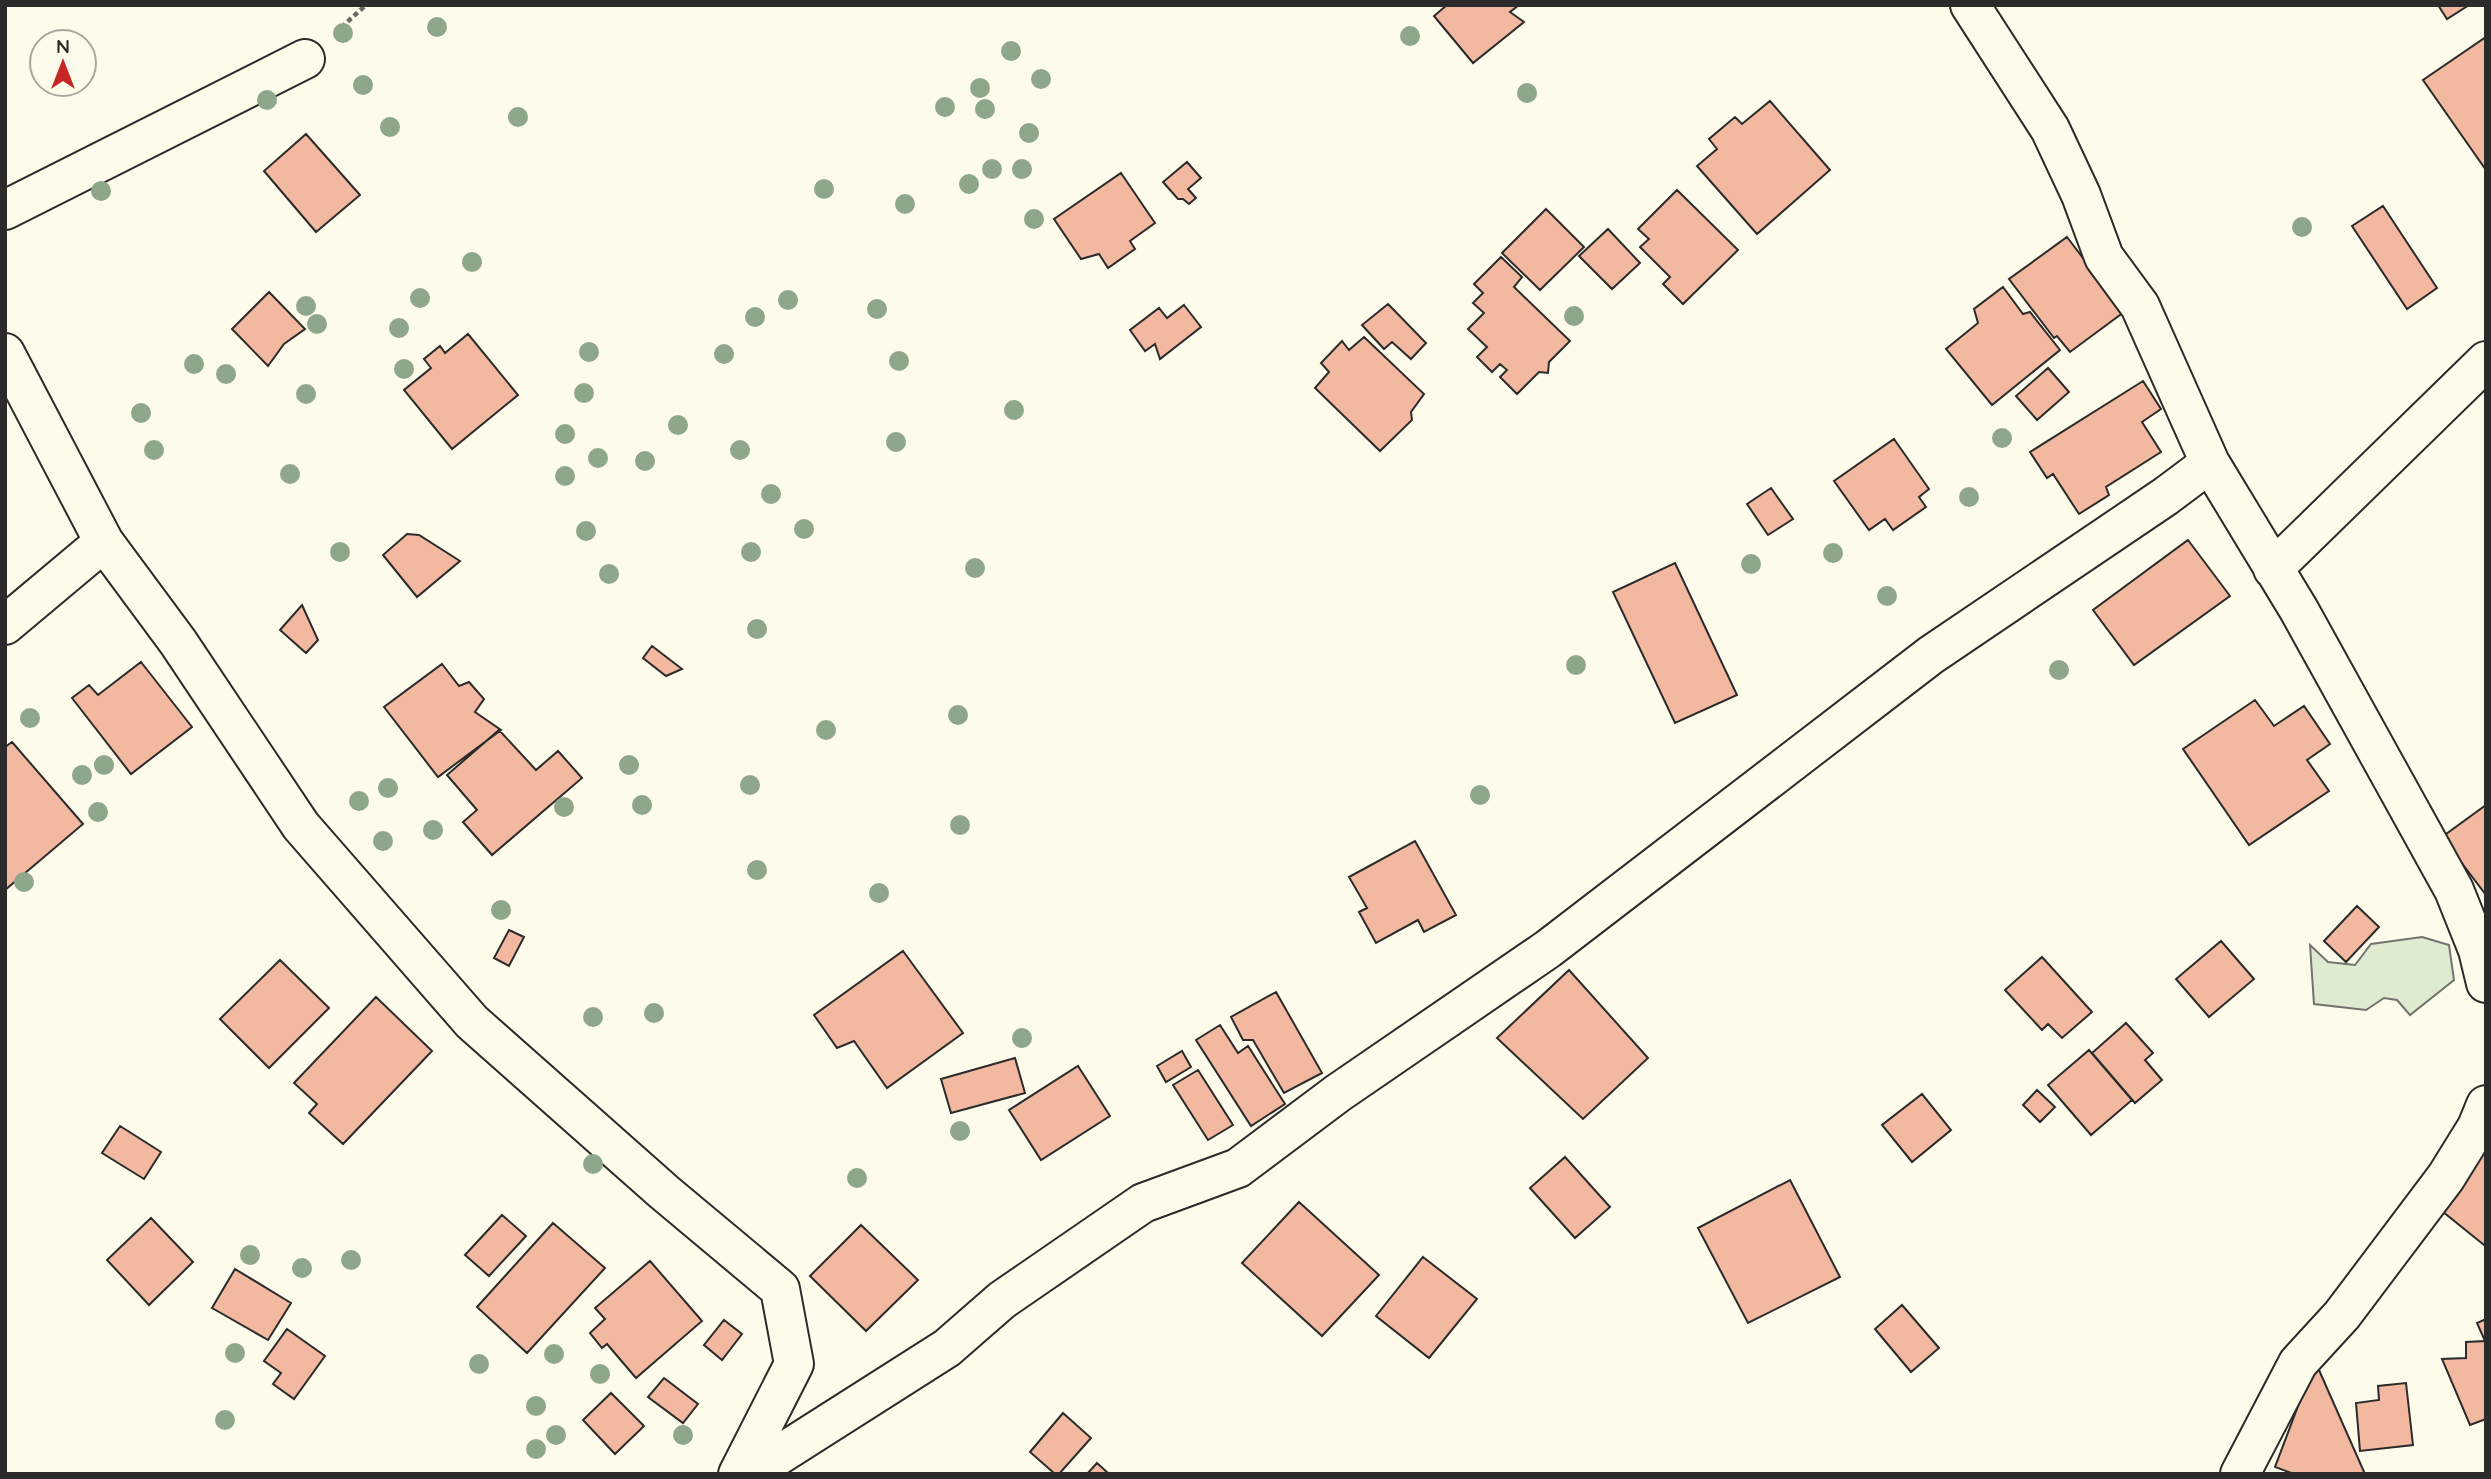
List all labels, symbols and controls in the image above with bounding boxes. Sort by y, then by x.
north arrow [28,28,98,98]
text: N [56,34,70,58]

